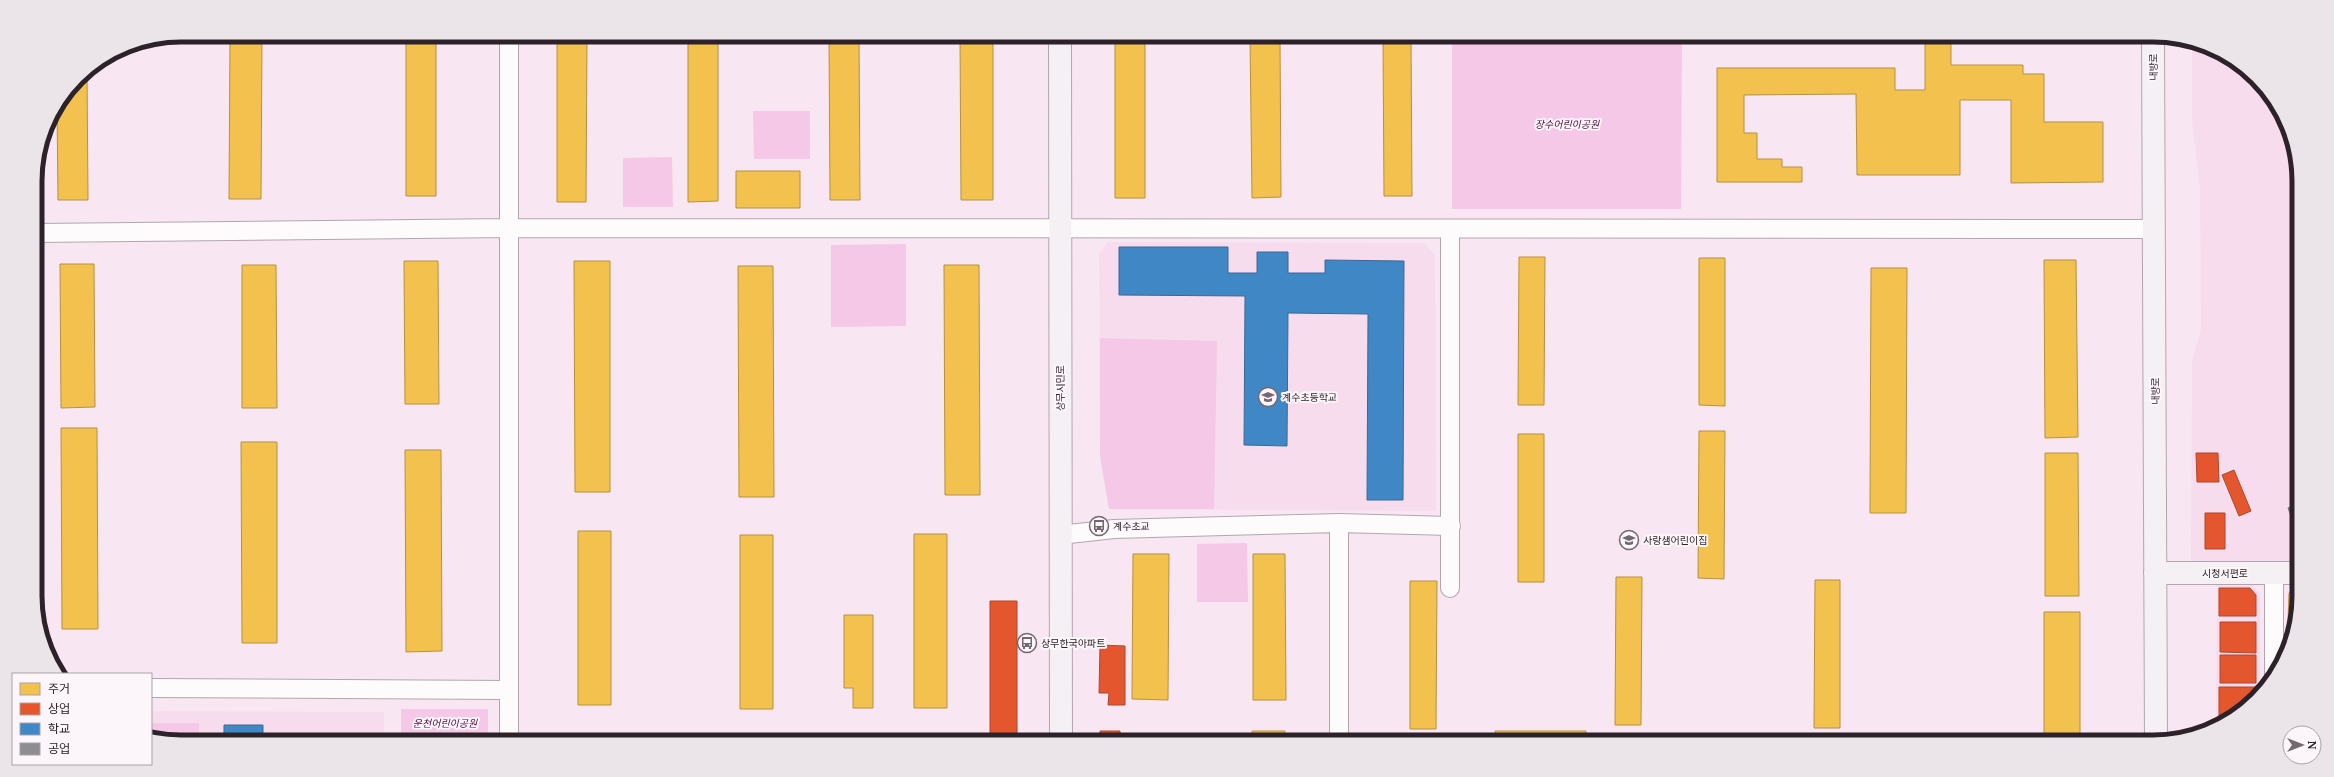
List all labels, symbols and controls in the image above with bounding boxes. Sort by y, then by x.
street label: 내방로 [2146,53,2160,81]
park label: 장수어린이공원 [1535,117,1600,131]
street label: 상무시민로 [1053,365,1067,411]
street label: 내방로 [2148,377,2162,405]
school or university icon: 계수초등학교 [1257,386,1279,408]
place label: 계수초등학교 [1282,390,1337,404]
bus stop icon: 계수초교 [1088,515,1110,537]
place label: 계수초교 [1113,519,1150,533]
school or university icon: 사랑샘어린이집 [1618,529,1640,551]
place label: 사랑샘어린이집 [1643,533,1707,547]
street label: 시청서편로 [2202,566,2248,580]
bus stop icon: 상무한국아파트 [1016,632,1038,654]
place label: 상무한국아파트 [1041,636,1105,650]
legend [12,673,152,765]
text: 주거 [48,680,70,697]
text: 상업 [48,700,70,717]
park label: 운천어린이공원 [413,716,478,730]
text: 학교 [48,720,70,737]
north arrow [2282,725,2322,765]
text: 공업 [48,740,70,757]
text: N [2305,741,2320,750]

